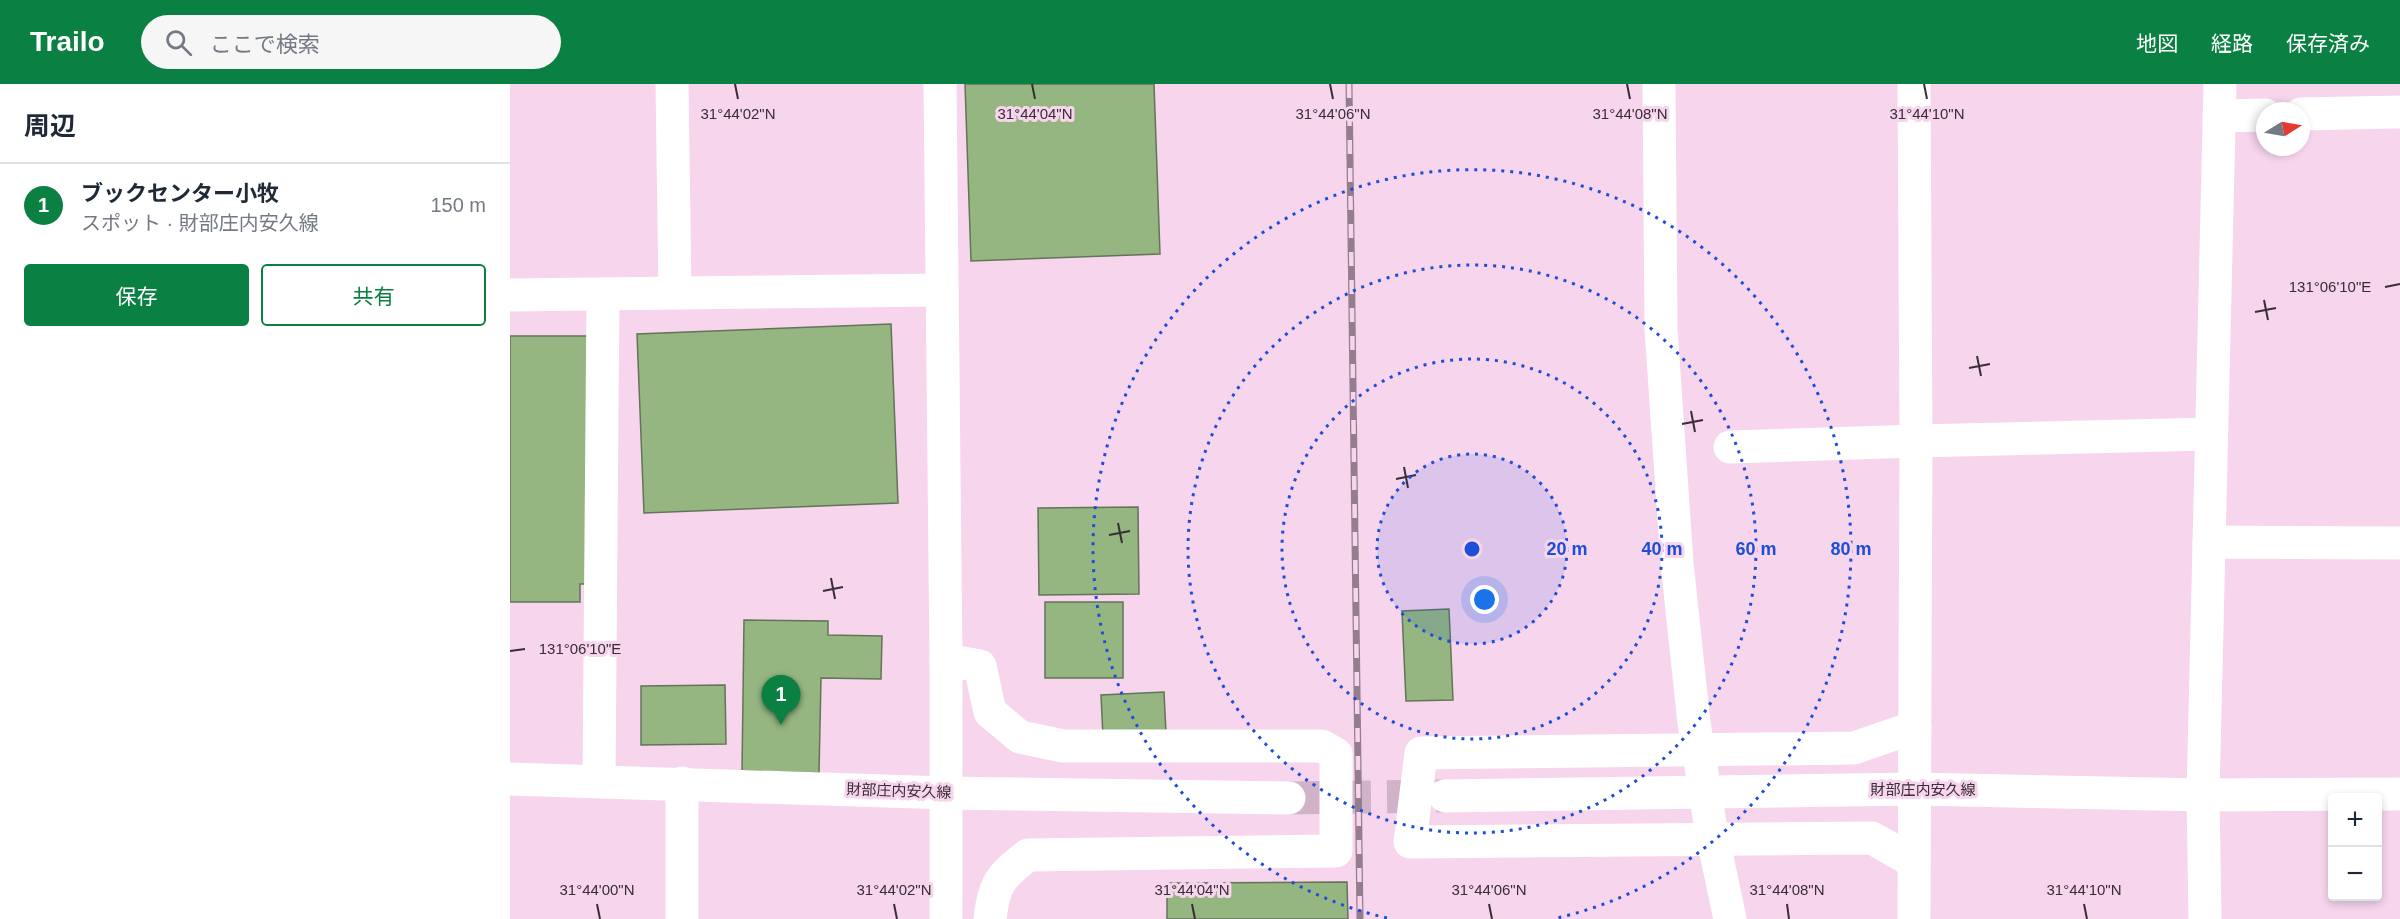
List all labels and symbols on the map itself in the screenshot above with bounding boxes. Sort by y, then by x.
north arrow [2256,102,2310,156]
text: 31°44'02"N [700,105,776,122]
text: 31°44'04"N [997,105,1073,122]
text: 31°44'06"N [1295,105,1371,122]
text: 31°44'08"N [1592,105,1668,122]
text: 31°44'10"N [1889,105,1965,122]
text: 131°06'10"E [2289,278,2371,295]
centre of rings [1462,539,1482,559]
text: 20 m [1546,539,1588,559]
text: 40 m [1641,539,1683,559]
text: 60 m [1735,539,1777,559]
text: 80 m [1830,539,1872,559]
your location [1470,585,1499,614]
text: 131°06'10"E [539,640,621,657]
pin: 1 [762,676,800,725]
street label: 財部庄内安久線 [846,780,952,801]
street label: 財部庄内安久線 [1870,781,1976,798]
text: 31°44'00"N [559,881,635,898]
text: 31°44'02"N [856,881,932,898]
text: 31°44'04"N [1154,881,1230,898]
text: 31°44'06"N [1451,881,1527,898]
text: 31°44'08"N [1749,881,1825,898]
text: 31°44'10"N [2046,881,2122,898]

